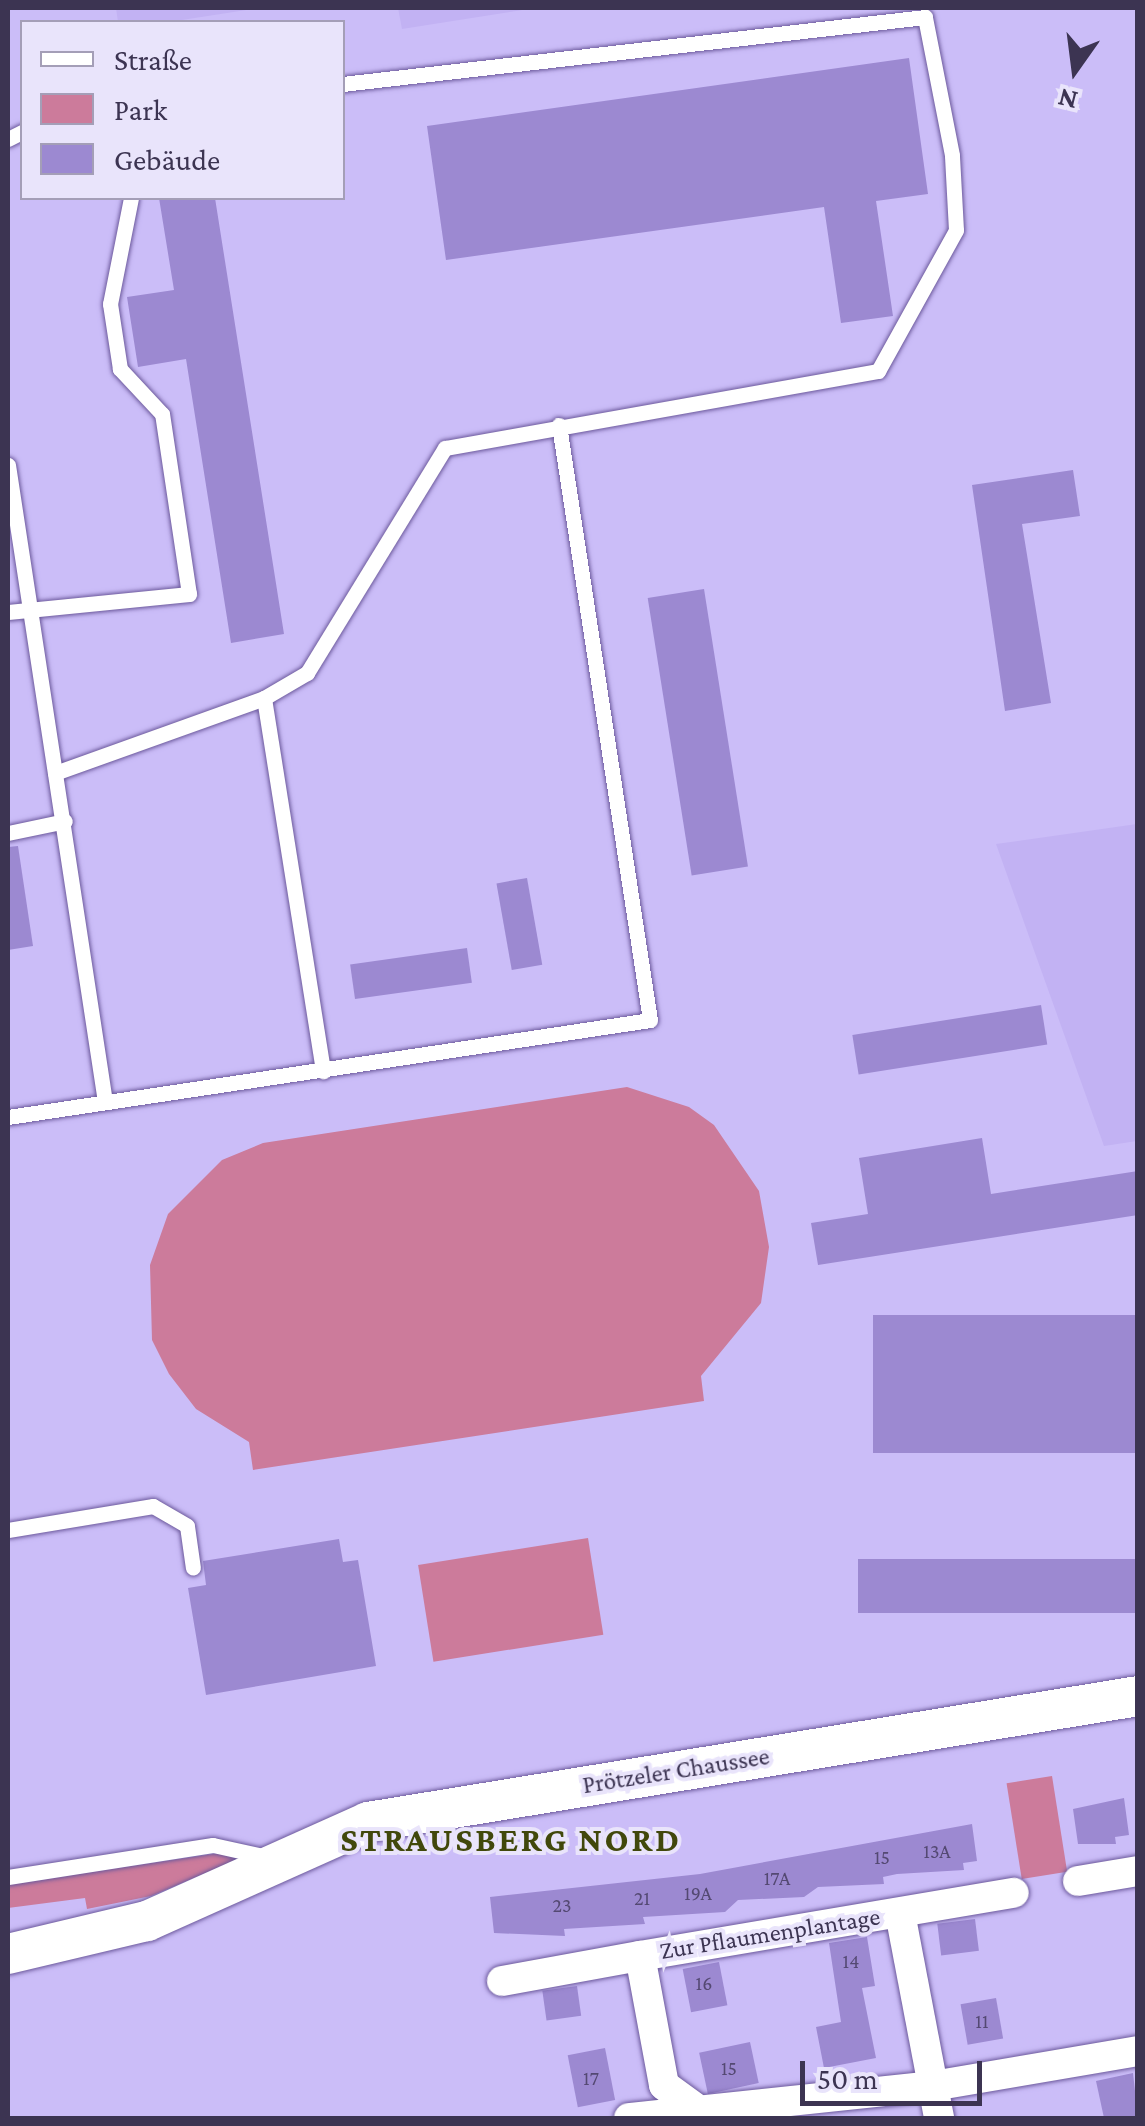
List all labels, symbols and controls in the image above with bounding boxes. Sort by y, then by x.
legend [20,20,345,200]
north arrow [1025,20,1125,120]
text: Straße [114,43,192,76]
text: N [1055,82,1081,117]
text: Park [114,93,167,126]
text: Gebäude [114,143,220,176]
street label: Prötzeler Chaussee [580,1741,772,1801]
district label: STRAUSBERG NORD [340,1819,682,1861]
house number: 13A [923,1839,951,1863]
house number: 15 [874,1845,890,1869]
house number: 17A [764,1866,790,1890]
house number: 19A [684,1881,712,1905]
house number: 21 [634,1886,650,1910]
house number: 23 [552,1893,572,1917]
street label: Zur Pflaumenplantage [658,1902,882,1966]
house number: 14 [843,1949,859,1973]
house number: 16 [696,1971,712,1995]
house number: 11 [975,2009,989,2033]
scale bar [805,2041,988,2103]
house number: 15 [721,2056,737,2080]
text: 50 m [817,2062,878,2095]
house number: 17 [583,2066,599,2090]

